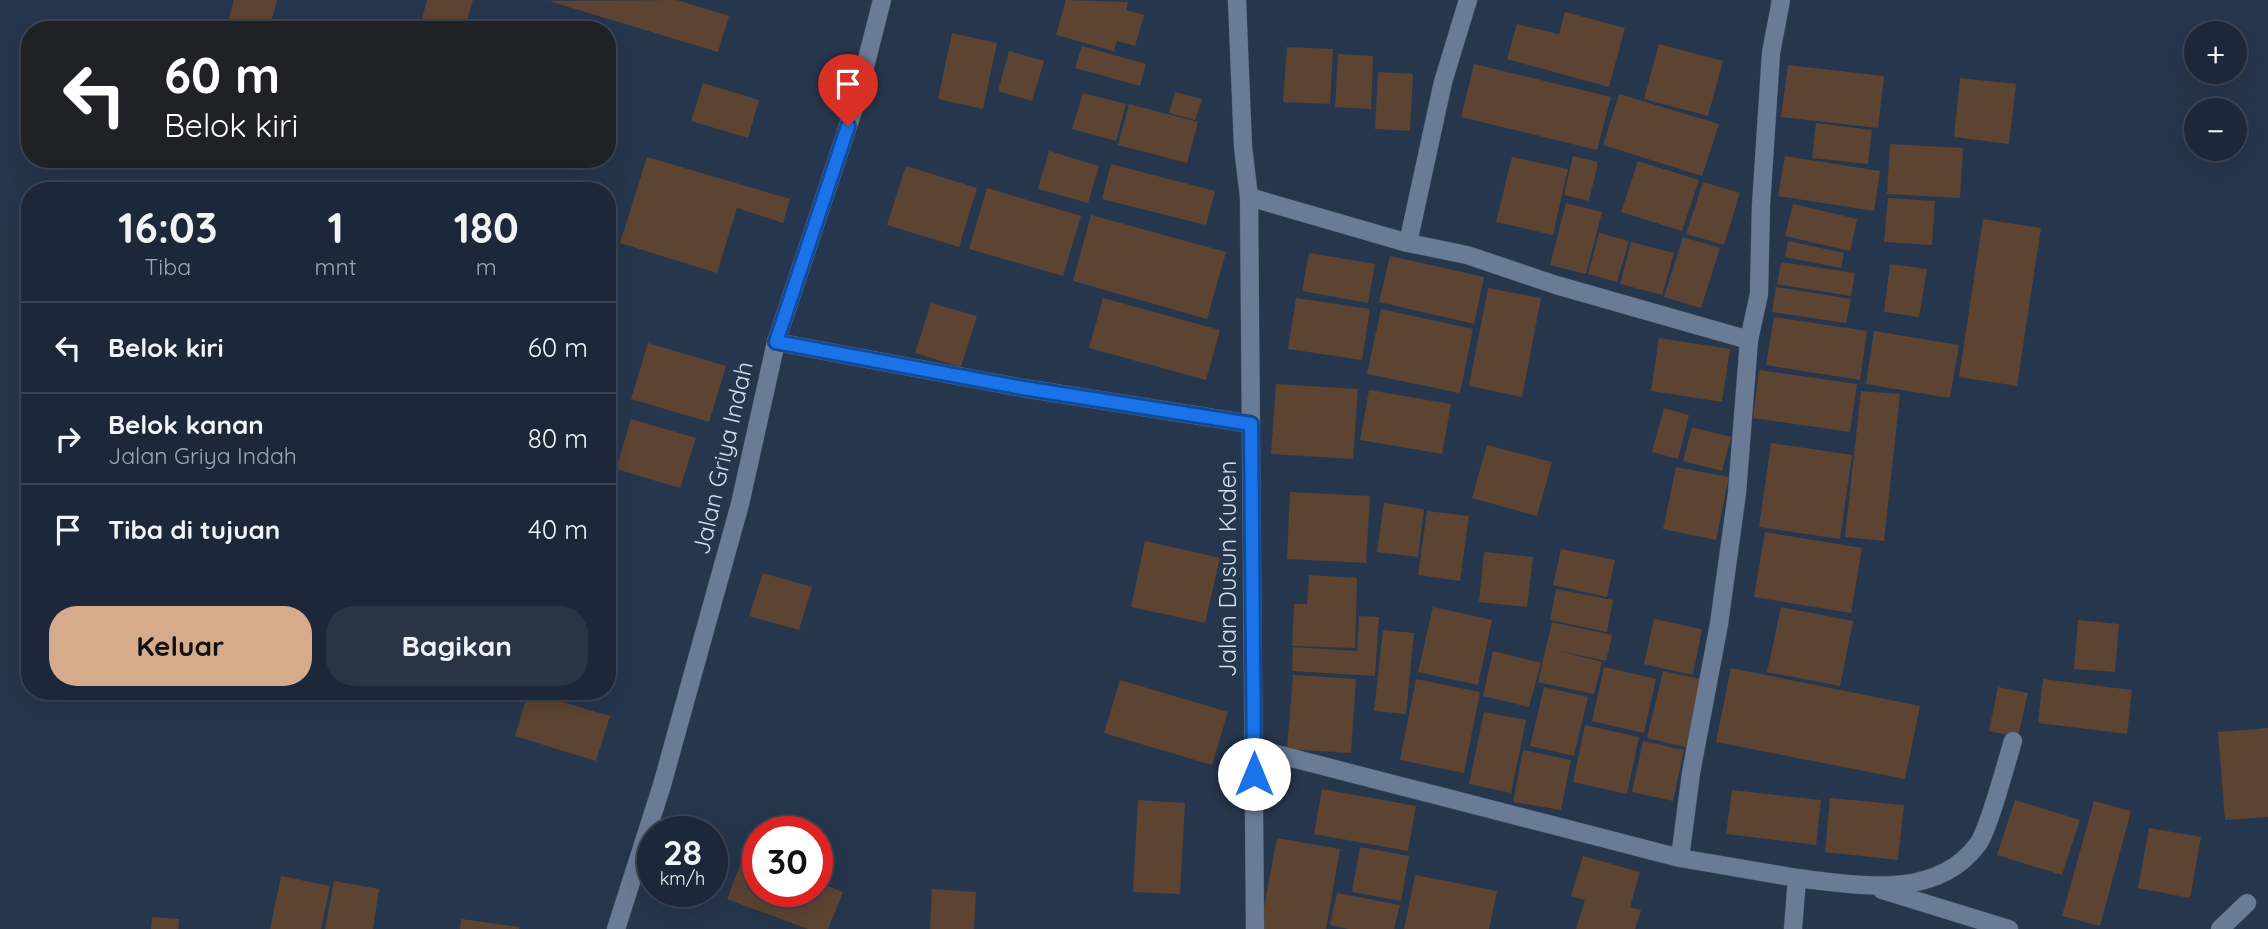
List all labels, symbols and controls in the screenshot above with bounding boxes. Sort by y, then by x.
map controls [2184,21,2247,161]
button: + [2184,21,2247,84]
text: 60 m [164,44,280,105]
icon: left [49,49,140,140]
pin [818,54,878,126]
icon: arrive [829,65,867,103]
button: − [2184,98,2247,161]
text: Belok kiri [164,105,298,145]
text: 16:03 [118,201,217,254]
text: 1 [327,201,344,254]
text: 180 [454,201,519,254]
text: Tiba [144,252,191,281]
text: mnt [315,252,357,281]
text: m [476,252,497,281]
icon: left [49,329,87,367]
text: Belok kiri [108,331,224,364]
text: 60 m [528,331,588,364]
street label: Jalan Griya Indah [685,358,759,557]
text: Belok kanan [108,408,264,441]
icon: right [49,420,87,458]
text: 80 m [528,422,588,455]
text: Jalan Griya Indah [108,441,297,470]
street label: Jalan Dusun Kuden [1212,461,1242,677]
icon: arrive [49,511,87,549]
text: Tiba di tujuan [108,513,280,546]
text: 40 m [528,513,588,546]
button: Keluar [49,606,312,686]
button: Bagikan [326,606,588,686]
position arrow [1217,737,1291,811]
speed limit sign: 30 [742,816,833,907]
text: 28 [663,830,702,874]
text: km/h [660,867,705,890]

